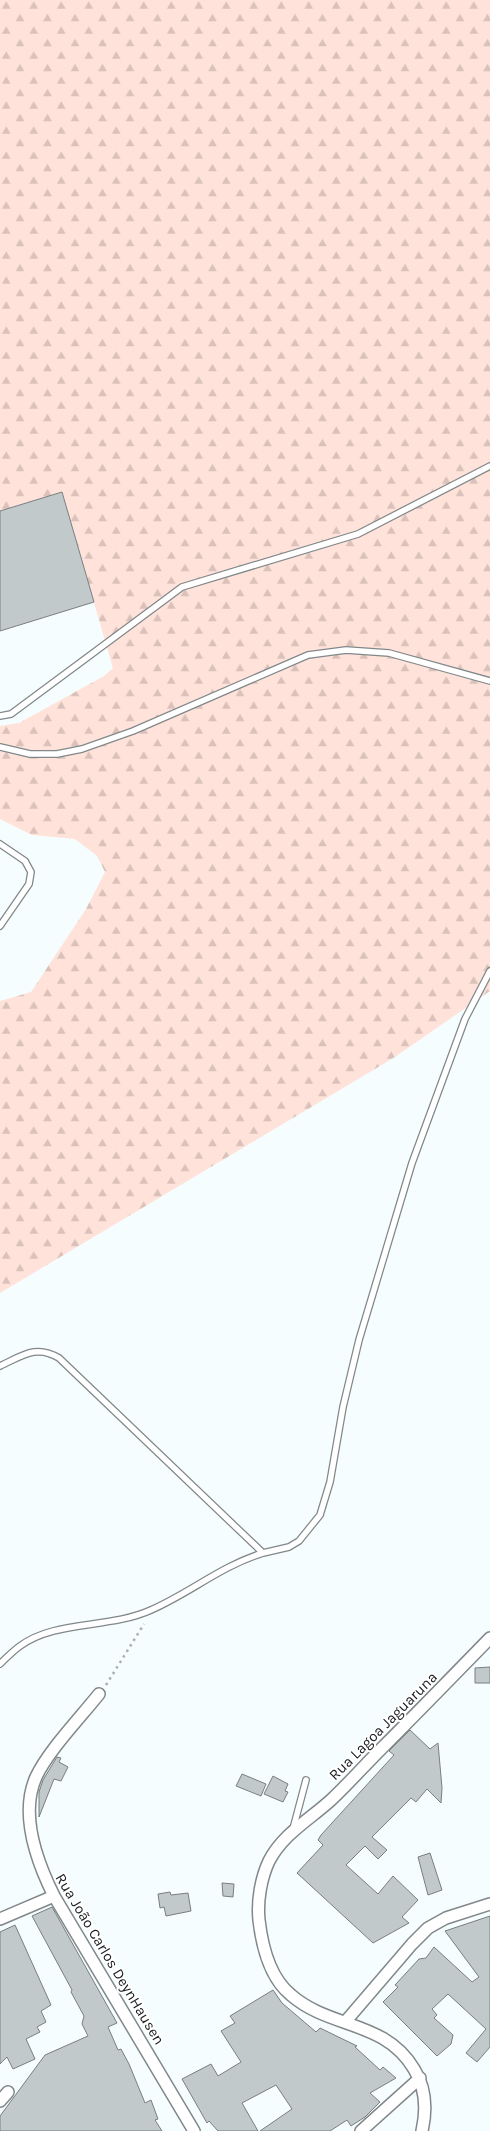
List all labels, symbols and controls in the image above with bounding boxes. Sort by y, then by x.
street label: Rua Lagoa Jaguaruna [325,1668,441,1784]
street label: Rua João Carlos DeynHausen [52,1870,168,2048]

